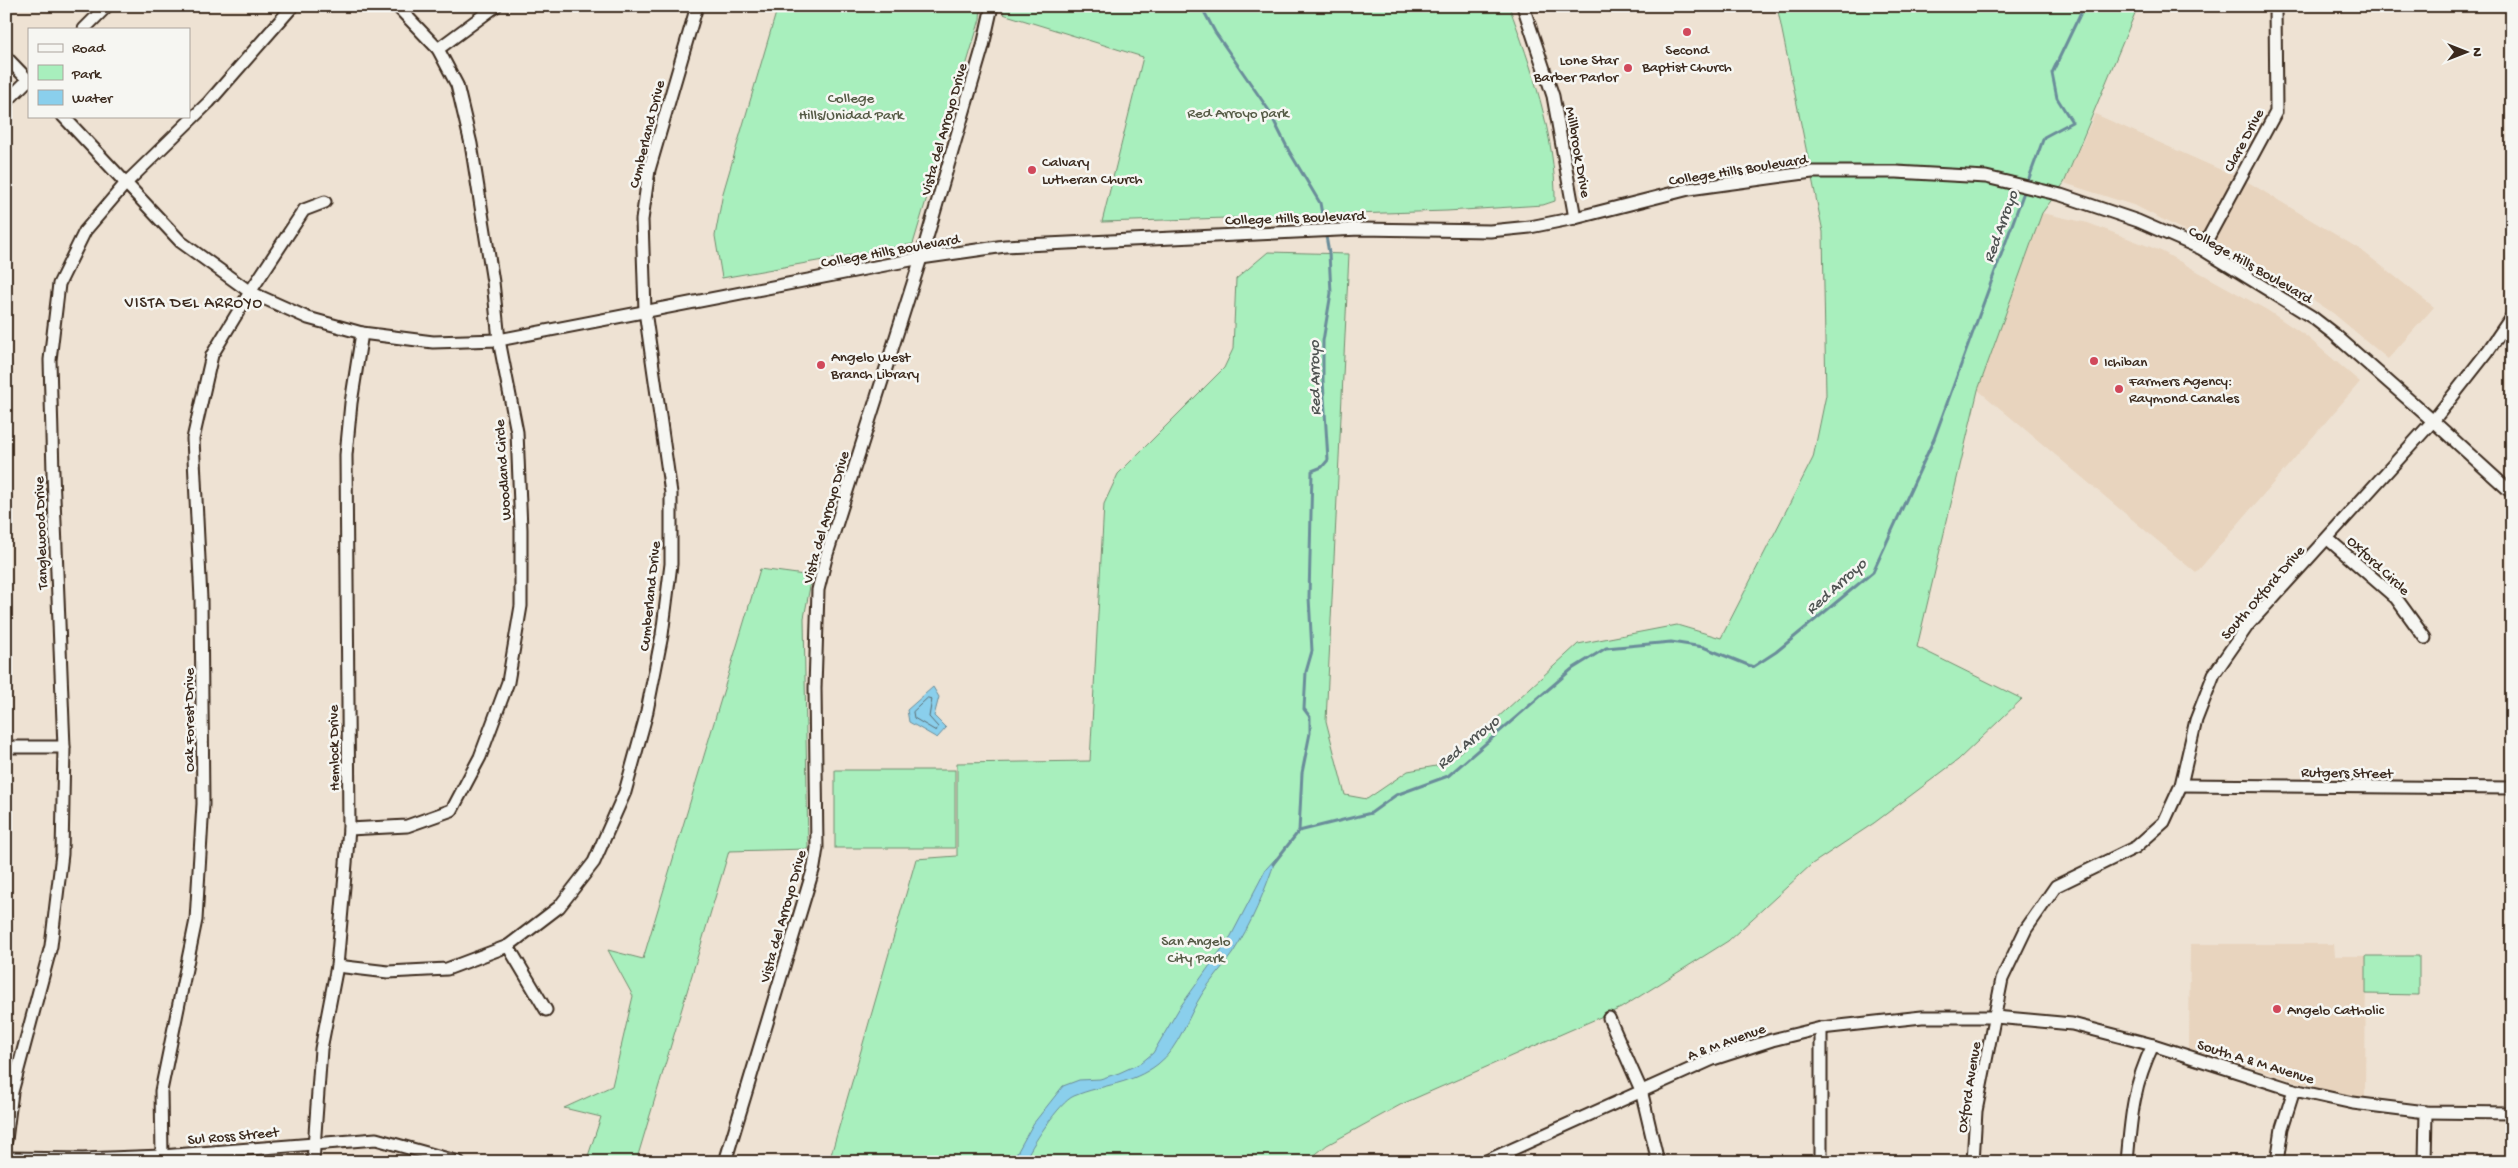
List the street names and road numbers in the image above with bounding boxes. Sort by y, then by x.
street label: Vista del Arroyo Drive [917,61,973,199]
street label: Cumberland Drive [626,78,670,190]
street label: Millbrook Drive [1560,105,1594,199]
street label: Clare Drive [2221,106,2269,176]
street label: College Hills Boulevard [1668,151,1810,191]
street label: College Hills Boulevard [1225,208,1367,230]
street label: College Hills Boulevard [2185,223,2316,309]
street label: College Hills Boulevard [820,231,962,273]
street label: Woodland Circle [491,419,516,521]
street label: Vista del Arroyo Drive [799,449,855,587]
street label: Tanglewood Drive [31,476,53,591]
street label: Oxford Circle [2342,533,2413,600]
street label: Cumberland Drive [636,540,666,652]
street label: South Oxford Drive [2218,542,2310,644]
street label: Oak Forest Drive [181,668,199,772]
street label: Hemlock Drive [325,705,345,791]
street label: Rutgers Street [2301,764,2395,784]
street label: Vista del Arroyo Drive [756,848,812,986]
street label: A & M Avenue [1685,1020,1769,1065]
street label: South A & M Avenue [2195,1037,2316,1089]
street label: Oxford Avenue [1954,1040,1986,1134]
street label: Sul Ross Street [187,1124,281,1150]

